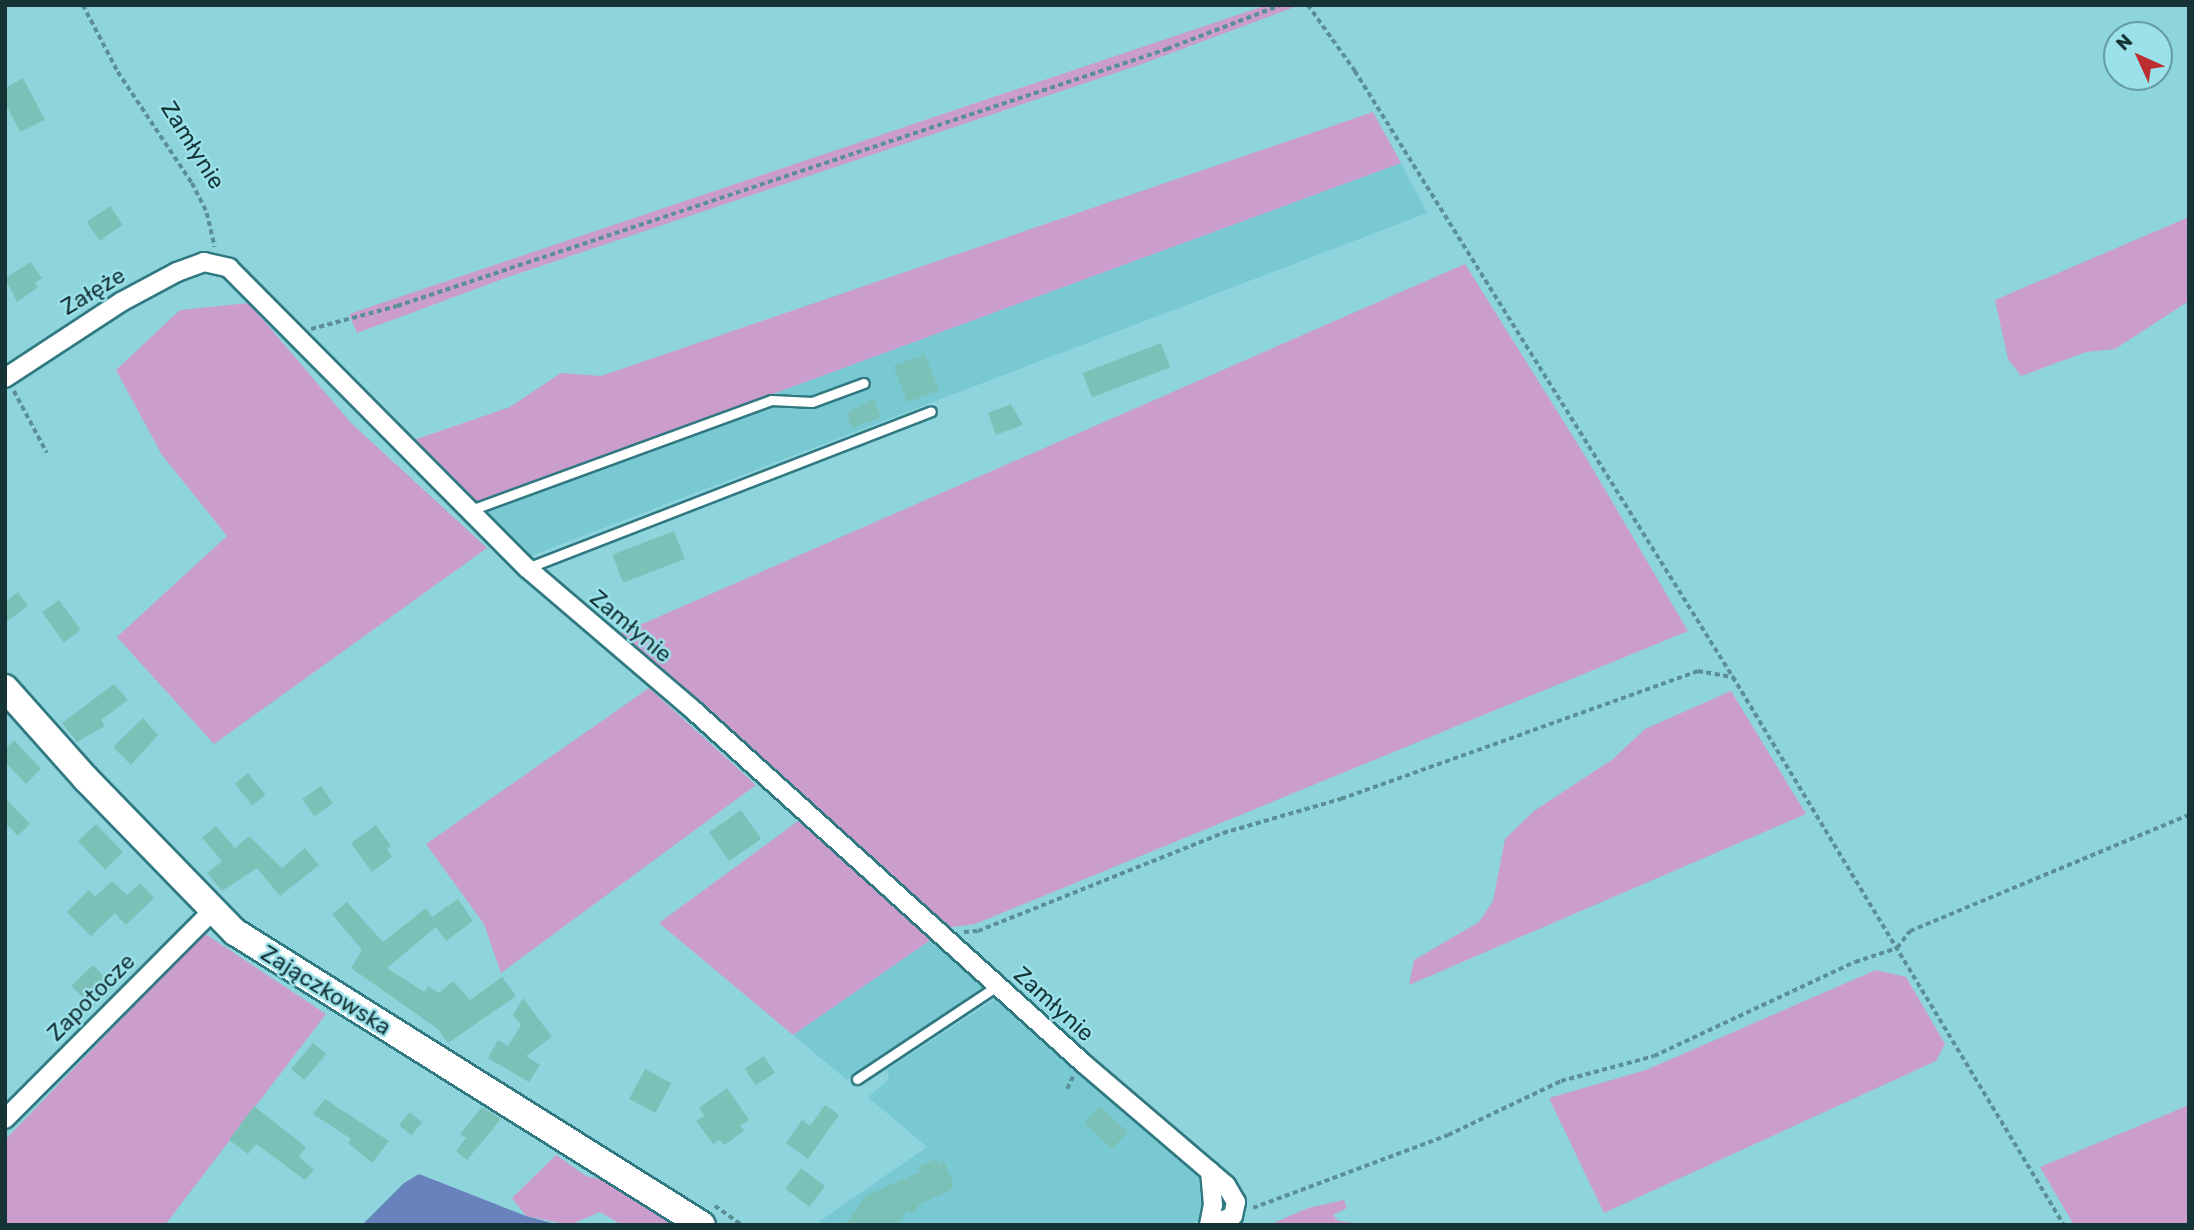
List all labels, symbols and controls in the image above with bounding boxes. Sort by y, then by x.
north arrow [2103,21,2173,91]
text: N [2111,29,2137,55]
street label: Zamłynie [155,96,231,194]
street label: Załęże [56,261,130,321]
street label: Zamłynie [584,584,678,668]
street label: Zajączkowska [256,939,396,1041]
street label: Zapotocze [41,947,141,1047]
street label: Zamłynie [1008,961,1100,1047]

